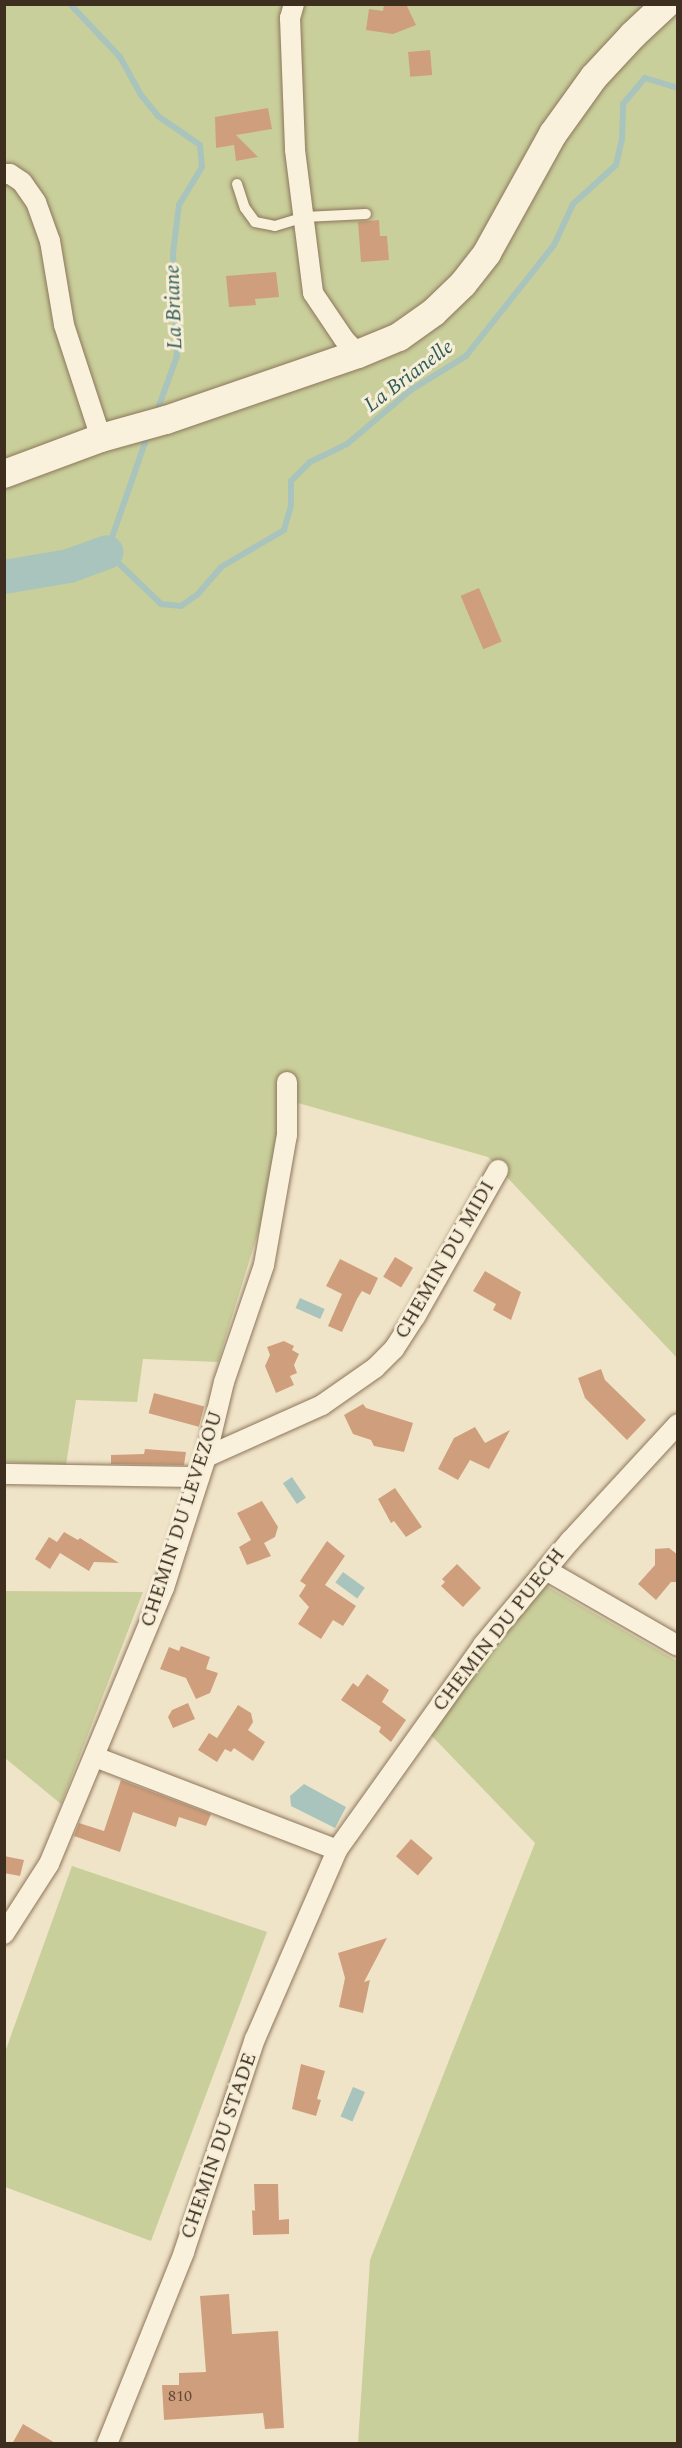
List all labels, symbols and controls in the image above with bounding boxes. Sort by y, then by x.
water label: La Briane [160,264,188,350]
water label: La Brianelle [359,334,459,418]
street label: CHEMIN DU MIDI [390,1177,500,1343]
street label: CHEMIN DU LEVEZOU [136,1408,228,1630]
street label: CHEMIN DU PUECH [428,1544,570,1716]
street label: CHEMIN DU STADE [176,2050,262,2242]
house number: 810 [168,2386,192,2406]

